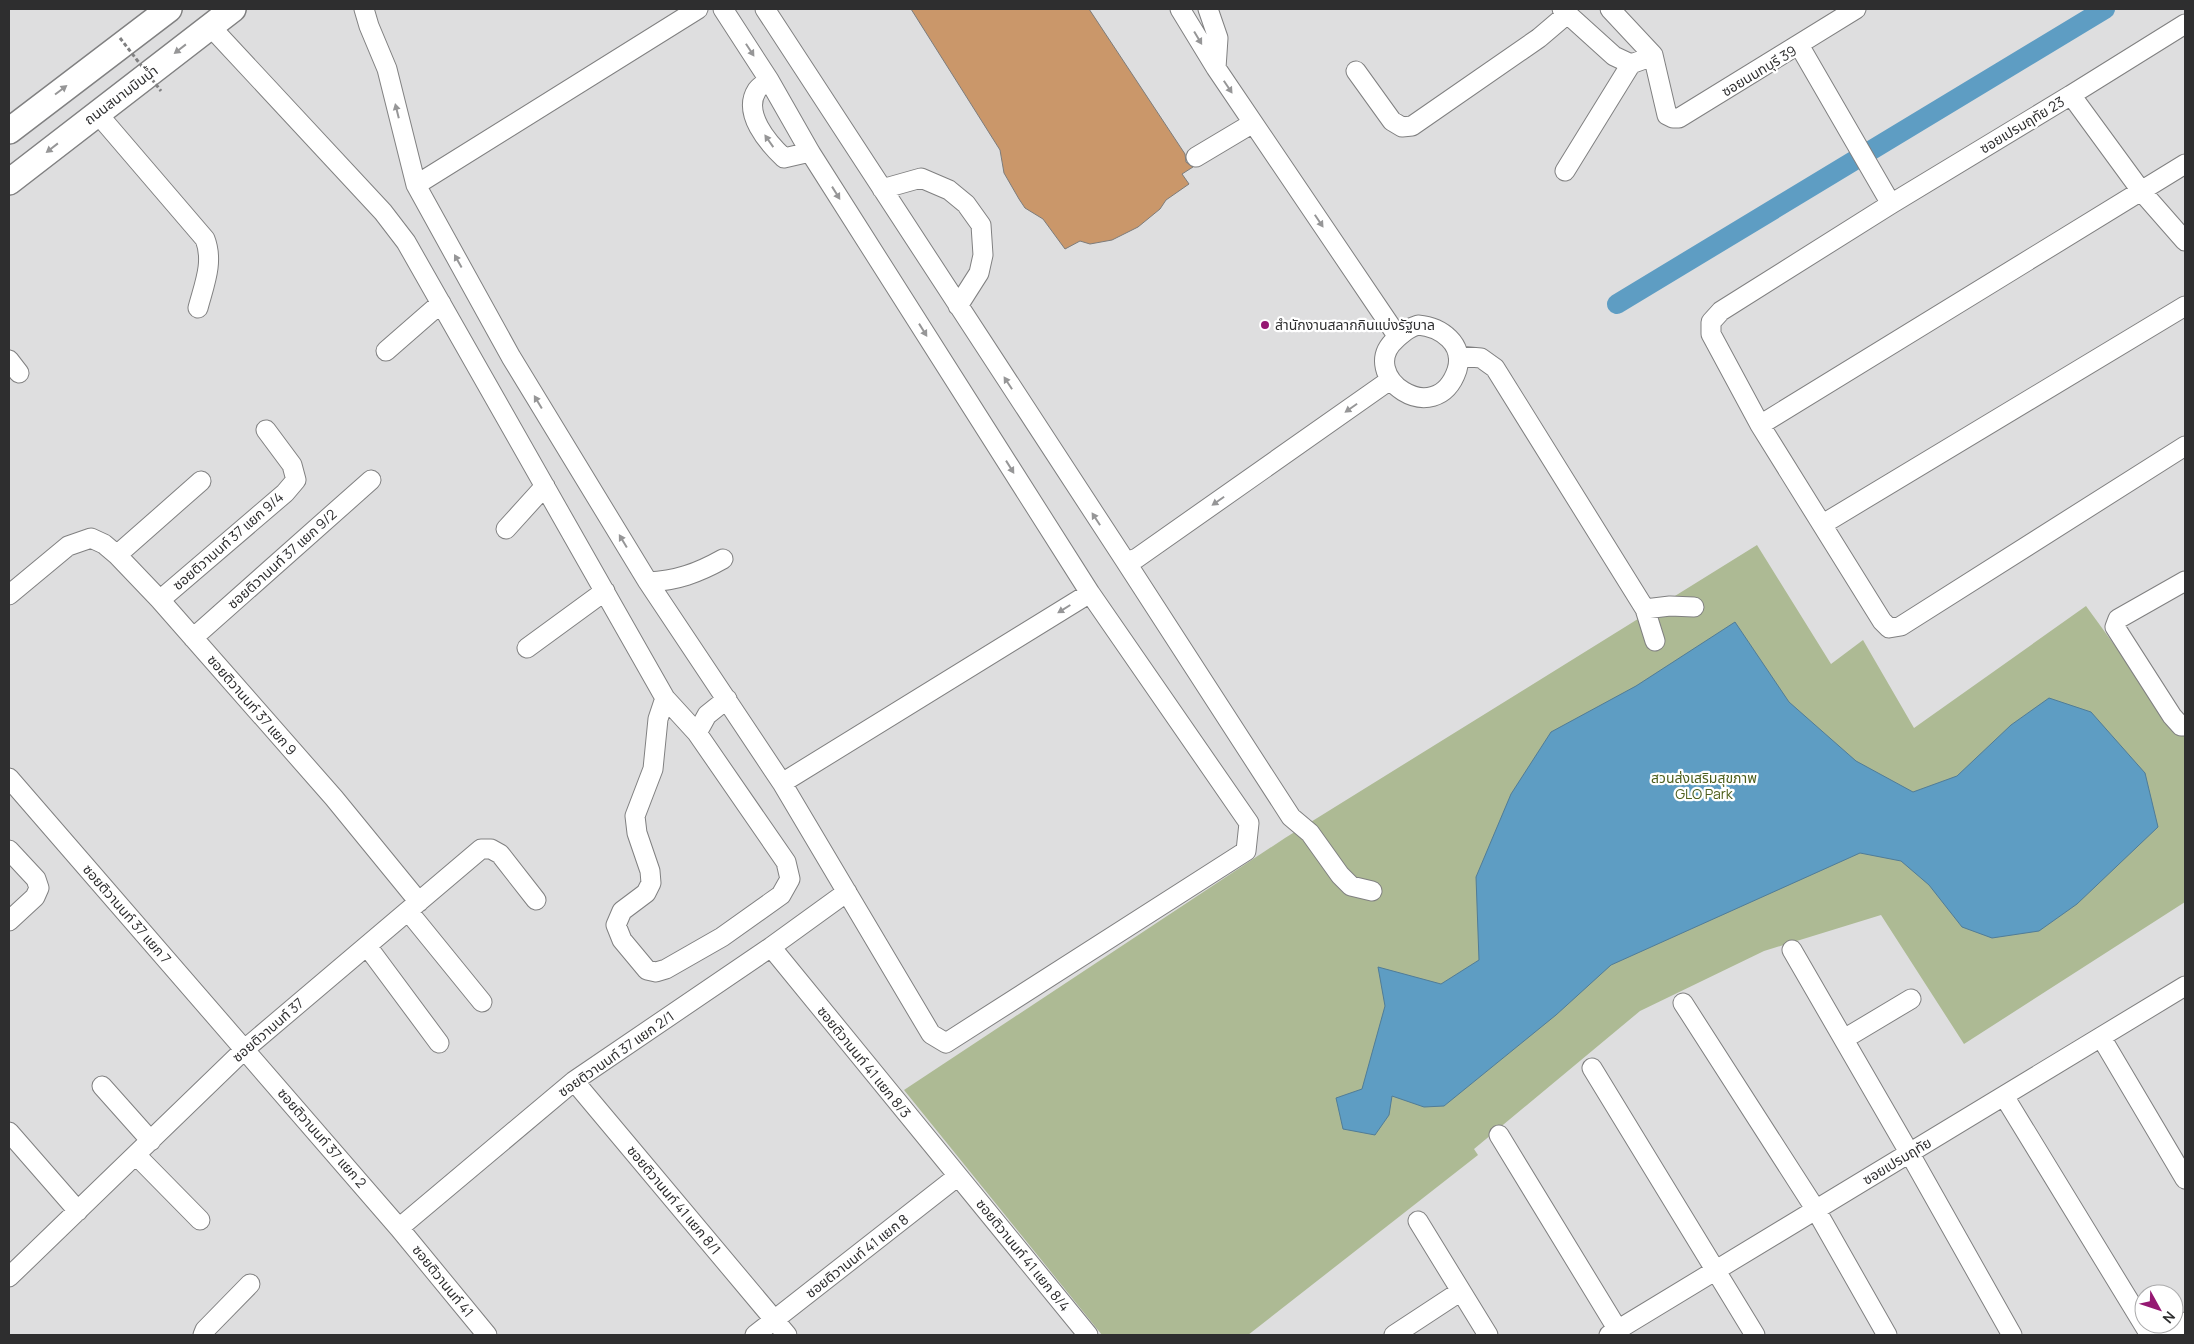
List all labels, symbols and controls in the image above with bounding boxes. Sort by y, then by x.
one-way arrow [1193,32,1202,45]
street label: ซอยนนทบุรี 39 [1718,41,1800,100]
one-way arrow [745,43,754,56]
one-way arrow [174,44,187,54]
street label: ถนนสนามบินน้ำ [80,61,161,129]
one-way arrow [1223,80,1233,93]
one-way arrow [54,85,67,96]
street label: ซอยเปรมฤทัย 23 [1976,92,2068,157]
one-way arrow [393,104,401,119]
one-way arrow [764,134,774,148]
one-way arrow [46,143,59,154]
one-way arrow [831,187,840,200]
one-way arrow [1314,215,1324,228]
one-way arrow [453,254,462,267]
place label: สำนักงานสลากกินแบ่งรัฐบาล [1275,315,1435,334]
marker: สำนักงานสลากกินแบ่งรัฐบาล [1259,319,1271,331]
one-way arrow [918,324,928,337]
one-way arrow [1003,376,1013,390]
one-way arrow [533,395,543,408]
one-way arrow [1344,403,1357,413]
one-way arrow [1005,461,1015,474]
street label: ซอยติวานนท์ 37 แยก 9/4 [168,487,287,594]
one-way arrow [1211,496,1224,506]
street label: ซอยติวานนท์ 37 แยก 9/2 [223,504,340,613]
one-way arrow [1092,513,1101,526]
one-way arrow [618,534,627,547]
one-way arrow [1057,605,1070,614]
street label: ซอยติวานนท์ 37 แยก 9 [203,650,301,759]
park label: สวนส่งเสริมสุขภาพ GLO Park [1651,768,1757,803]
street label: ซอยติวานนท์ 37 แยก 7 [79,860,176,967]
street label: ซอยติวานนท์ 37 [228,993,307,1066]
street label: ซอยติวานนท์ 41 แยก 8/3 [813,1002,915,1122]
street label: ซอยติวานนท์ 37 แยก 2/1 [554,1006,678,1101]
street label: ซอยติวานนท์ 37 แยก 2 [274,1084,371,1192]
street label: ซอยเปรมฤทัย [1859,1133,1935,1189]
street label: ซอยติวานนท์ 41 แยก 8/1 [623,1141,726,1258]
street label: ซอยติวานนท์ 41 แยก 8/4 [972,1195,1075,1315]
street label: ซอยติวานนท์ 41 แยก 8 [801,1209,912,1302]
street label: ซอยติวานนท์ 41 [408,1241,478,1321]
north arrow [2134,1284,2184,1334]
text: N [2159,1308,2180,1328]

